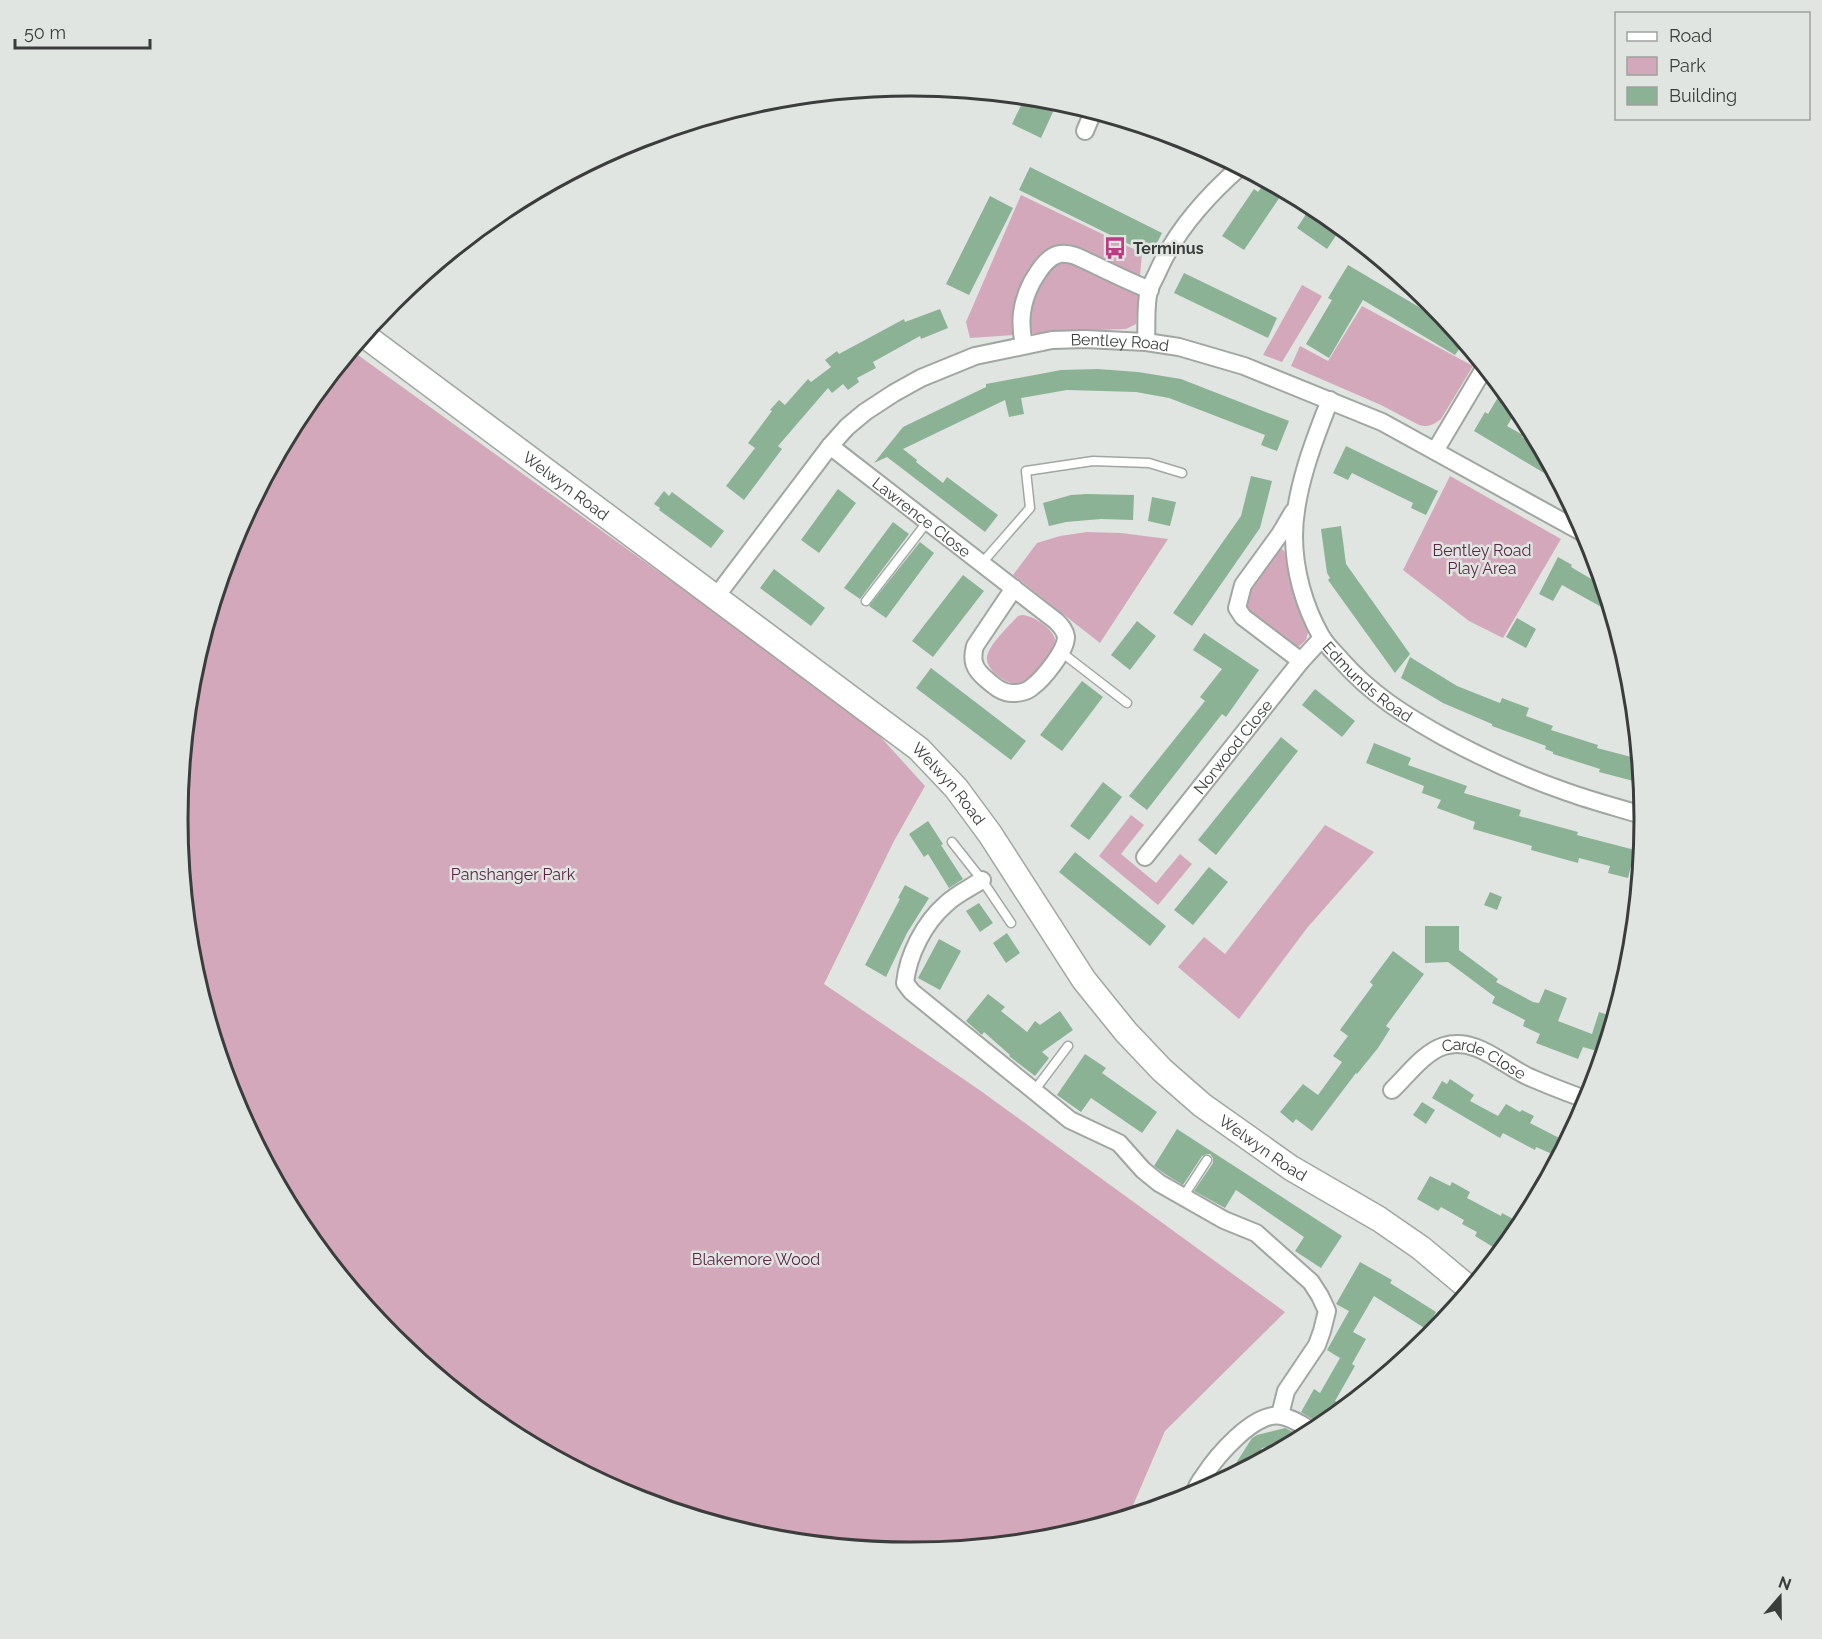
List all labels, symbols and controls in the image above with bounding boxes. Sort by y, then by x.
scale bar [15,12,150,50]
legend [1615,12,1810,120]
text: 50 m [24,22,66,43]
text: Road [1669,25,1712,46]
text: Park [1669,55,1706,76]
text: Building [1669,85,1737,106]
bus stop icon: Terminus [1102,235,1128,261]
place label: Terminus [1133,239,1204,258]
street label: Bentley Road [1070,330,1170,355]
street label: Welwyn Road [519,448,613,524]
street label: Lawrence Close [868,473,974,561]
park label: Bentley Road Play Area [1433,541,1531,578]
street label: Edmunds Road [1319,638,1416,726]
street label: Norwood Close [1190,696,1277,798]
street label: Welwyn Road [908,739,989,829]
park label: Panshanger Park [451,865,576,884]
street label: Carde Close [1440,1035,1529,1084]
street label: Welwyn Road [1215,1111,1310,1185]
park label: Blakemore Wood [692,1250,820,1269]
north arrow [1750,1567,1810,1627]
text: N [1776,1572,1794,1594]

